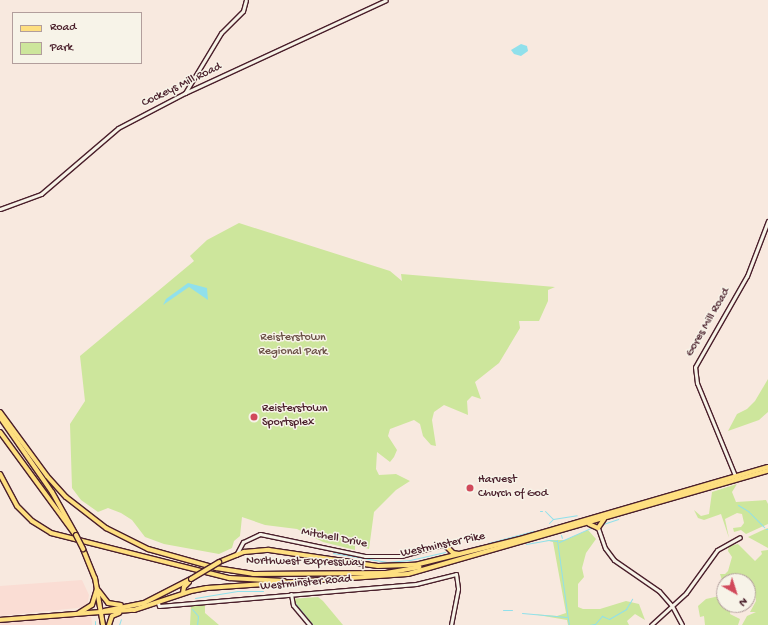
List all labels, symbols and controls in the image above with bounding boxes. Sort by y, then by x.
legend [12,12,142,64]
text: Road [50,21,76,35]
text: Park [50,41,73,55]
street label: Cockeys Mill Road [140,61,224,111]
street label: Gores Mill Road [684,286,734,360]
park label: Reisterstown Regional Park [259,332,327,360]
place label: Reisterstown Sportsplex [262,403,327,431]
marker: Reisterstown Sportsplex [249,412,259,422]
place label: Harvest Church of God [478,474,548,502]
marker: Harvest Church of God [465,483,475,493]
street label: Mitchell Drive [300,526,368,552]
street label: Westminster Pike [399,530,487,562]
street label: Northwest Expressway [246,555,364,571]
street label: Westminster Road [260,573,352,595]
north arrow [716,573,756,613]
text: N [736,595,749,608]

